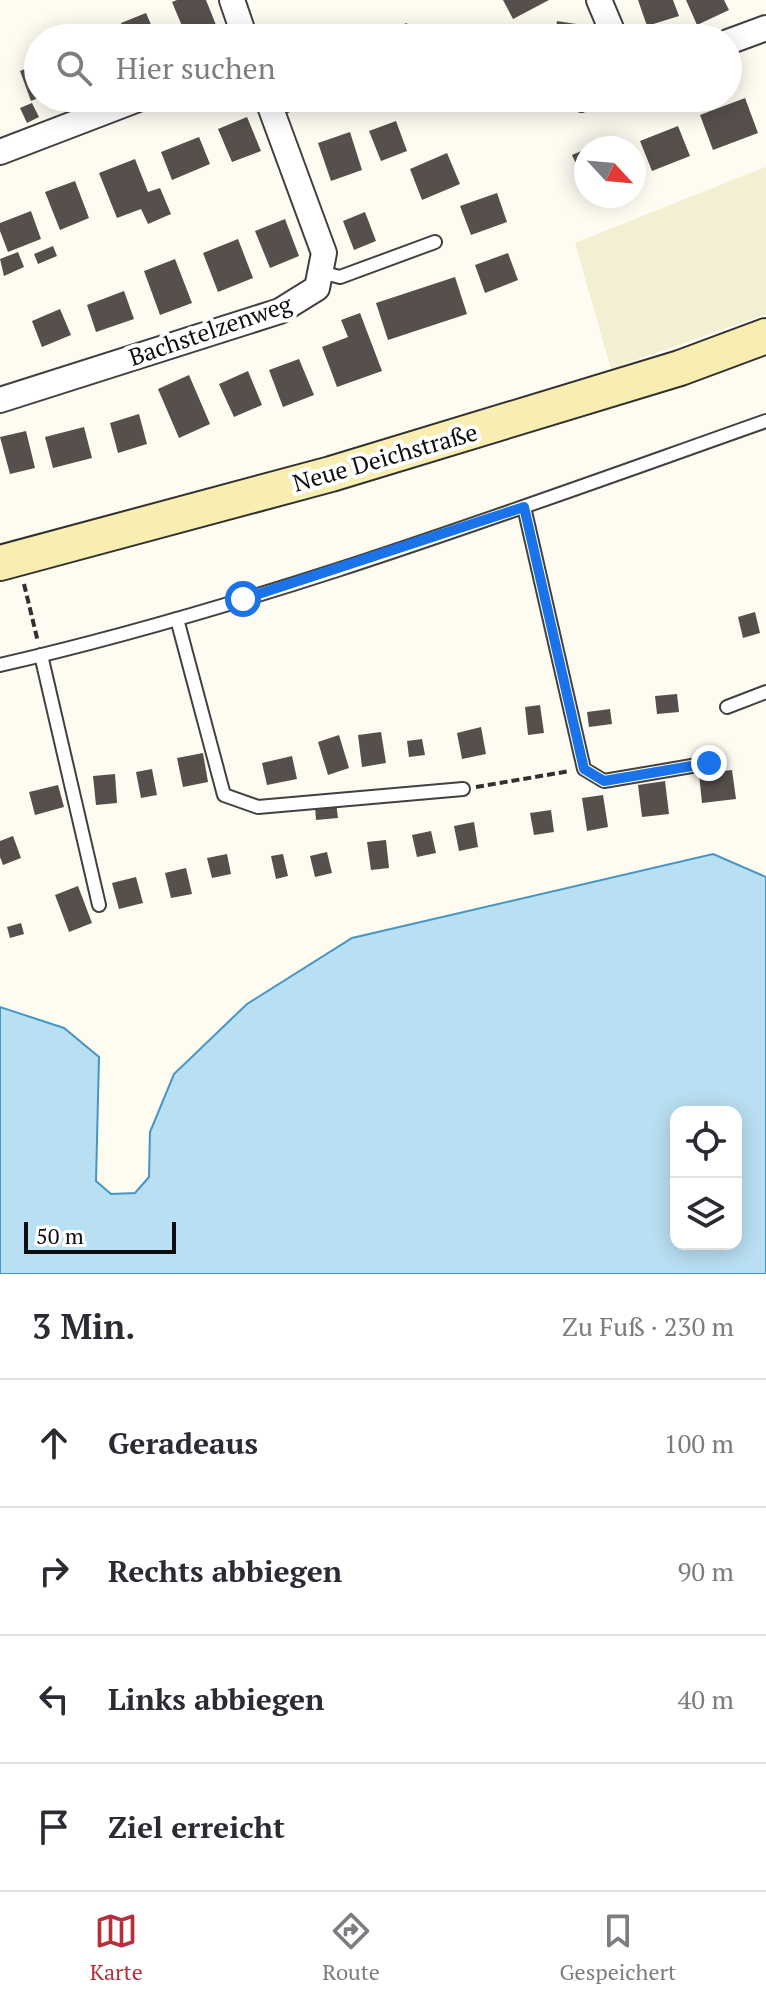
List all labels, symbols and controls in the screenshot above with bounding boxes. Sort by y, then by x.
search box [24,24,742,112]
icon: search [52,46,96,90]
text: Hier suchen [116,48,275,88]
north arrow [574,136,646,208]
street label: Bachstelzenweg [124,287,296,373]
street label: Neue Deichstraße [289,415,481,499]
route start [225,581,261,617]
route end [691,745,727,781]
map controls [670,1106,742,1250]
button: locate [670,1106,742,1178]
button: layers [670,1178,742,1250]
scale bar [24,1218,176,1254]
text: 50 m [36,1221,84,1250]
text: 3 Min. [32,1304,135,1349]
text: Zu Fuß · 230 m [562,1309,734,1343]
icon: ahead [32,1421,76,1465]
text: Geradeaus [108,1423,258,1463]
text: 100 m [664,1426,734,1460]
icon: right [32,1549,76,1593]
text: Rechts abbiegen [108,1551,342,1591]
text: 90 m [678,1554,734,1588]
icon: left [32,1677,76,1721]
text: Links abbiegen [108,1679,324,1719]
text: 40 m [678,1682,734,1716]
icon: arrive [32,1805,76,1849]
text: Ziel erreicht [108,1807,285,1847]
tab: Karte [90,1909,143,1986]
tab: Route [322,1909,380,1986]
tab: Gespeichert [559,1909,676,1986]

